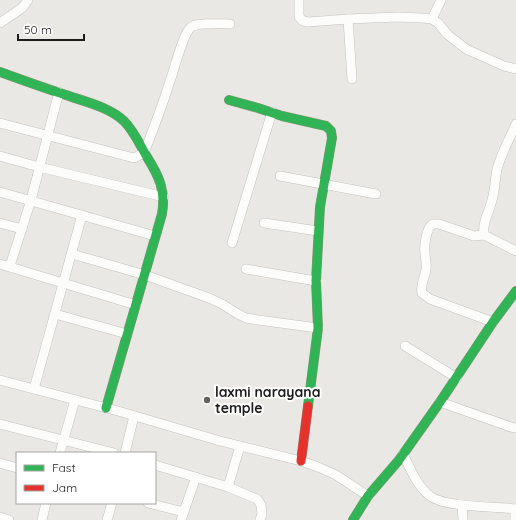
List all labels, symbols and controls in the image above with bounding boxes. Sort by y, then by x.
scale bar [18,16,84,42]
text: 50 m [24,22,52,37]
place label: laxmi narayana temple [215,383,321,417]
marker: laxmi narayana temple [202,395,212,405]
legend [16,452,156,504]
text: Fast [52,460,76,475]
text: Jam [52,480,77,495]

